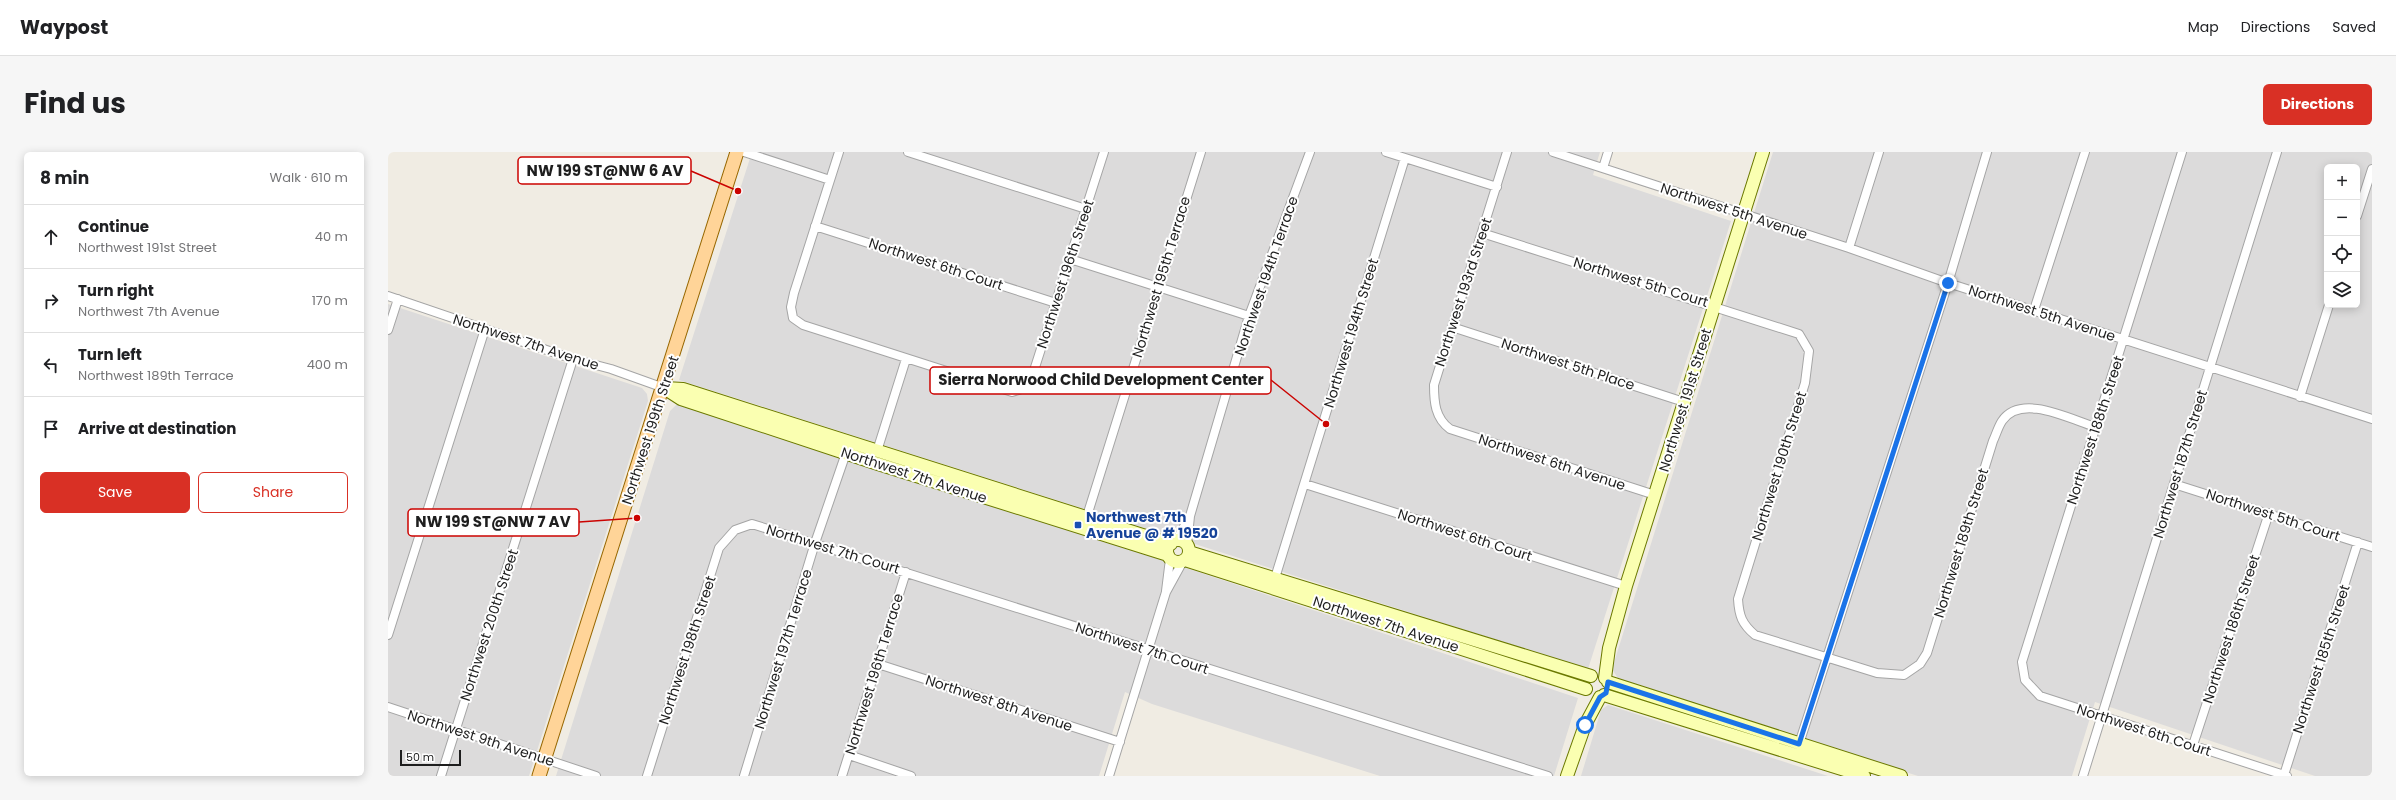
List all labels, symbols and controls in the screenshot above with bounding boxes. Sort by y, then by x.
text: Waypost [20,14,108,41]
text: Map [2188,17,2219,37]
text: Directions [2241,17,2310,37]
text: Saved [2332,17,2376,37]
text: Find us [24,84,126,123]
button: Directions [2263,84,2372,125]
callout: NW 199 ST@NW 6 AV [518,157,691,184]
text: NW 199 ST@NW 6 AV [527,160,683,181]
map controls [2324,164,2360,308]
button: + [2324,164,2360,200]
text: 8 min [40,166,89,190]
text: Walk · 610 m [269,168,348,187]
street label: Northwest 5th Avenue [1658,178,1810,244]
street label: Northwest 194th Terrace [1229,193,1303,359]
street label: Northwest 195th Terrace [1127,194,1195,360]
street label: Northwest 196th Street [1031,197,1099,351]
button: − [2324,200,2360,236]
street label: Northwest 193rd Street [1429,215,1497,369]
text: Continue [78,216,149,237]
icon: ahead [40,226,62,248]
text: 40 m [315,227,348,246]
street label: Northwest 6th Court [866,233,1006,295]
button: locate [2324,236,2360,272]
text: Northwest 191st Street [78,238,217,257]
street label: Northwest 5th Court [1571,252,1711,312]
street label: Northwest 194th Street [1319,256,1383,410]
button: layers [2324,272,2360,308]
route end [1939,274,1957,292]
text: Turn right [78,280,154,301]
street label: Northwest 5th Avenue [1966,280,2118,346]
icon: right [40,290,62,312]
text: 170 m [312,291,348,310]
text: Northwest 7th Avenue [78,302,220,321]
street label: Northwest 7th Avenue [450,309,602,375]
street label: Northwest 191st Street [1654,326,1716,474]
street label: Northwest 5th Place [1499,333,1638,395]
text: Turn left [78,344,142,365]
street label: Northwest 199th Street [616,353,684,507]
street label: Northwest 188th Street [2061,353,2129,507]
icon: left [40,354,62,376]
text: 400 m [307,355,348,374]
text: Northwest 189th Terrace [78,366,234,385]
callout: Sierra Norwood Child Development Center [930,367,1271,394]
text: Sierra Norwood Child Development Center [938,369,1264,390]
street label: Northwest 187th Street [2148,387,2212,541]
street label: Northwest 190th Street [1747,389,1811,543]
icon: arrive [40,418,62,440]
text: Arrive at destination [78,418,236,439]
street label: Northwest 6th Avenue [1476,429,1628,495]
street label: Northwest 7th Avenue [838,442,990,508]
street label: Northwest 189th Street [1929,466,1993,620]
button: Save [40,472,190,513]
button: Share [198,472,348,513]
street label: Northwest 5th Court [2203,484,2343,546]
street label: Northwest 6th Court [1395,504,1535,566]
place label: Northwest 7th Avenue @ # 19520 [1086,507,1218,543]
callout: NW 199 ST@NW 7 AV [408,509,579,536]
text: NW 199 ST@NW 7 AV [415,511,571,532]
street label: Northwest 7th Court [764,519,902,579]
marker: Northwest 7th Avenue @ # 19520 [1073,520,1083,530]
street label: Northwest 200th Street [455,546,523,704]
street label: Northwest 186th Street [2197,552,2265,706]
street label: Northwest 197th Terrace [749,566,817,732]
street label: Northwest 198th Street [653,573,721,727]
street label: Northwest 185th Street [2287,582,2355,736]
street label: Northwest 196th Terrace [840,591,908,757]
street label: Northwest 7th Avenue [1310,591,1462,657]
street label: Northwest 7th Court [1073,617,1211,679]
street label: Northwest 8th Avenue [923,670,1075,736]
street label: Northwest 6th Court [2074,699,2214,761]
street label: Northwest 9th Avenue [405,705,557,771]
route start [1576,716,1594,734]
scale bar [400,748,461,767]
text: 50 m [406,749,434,765]

